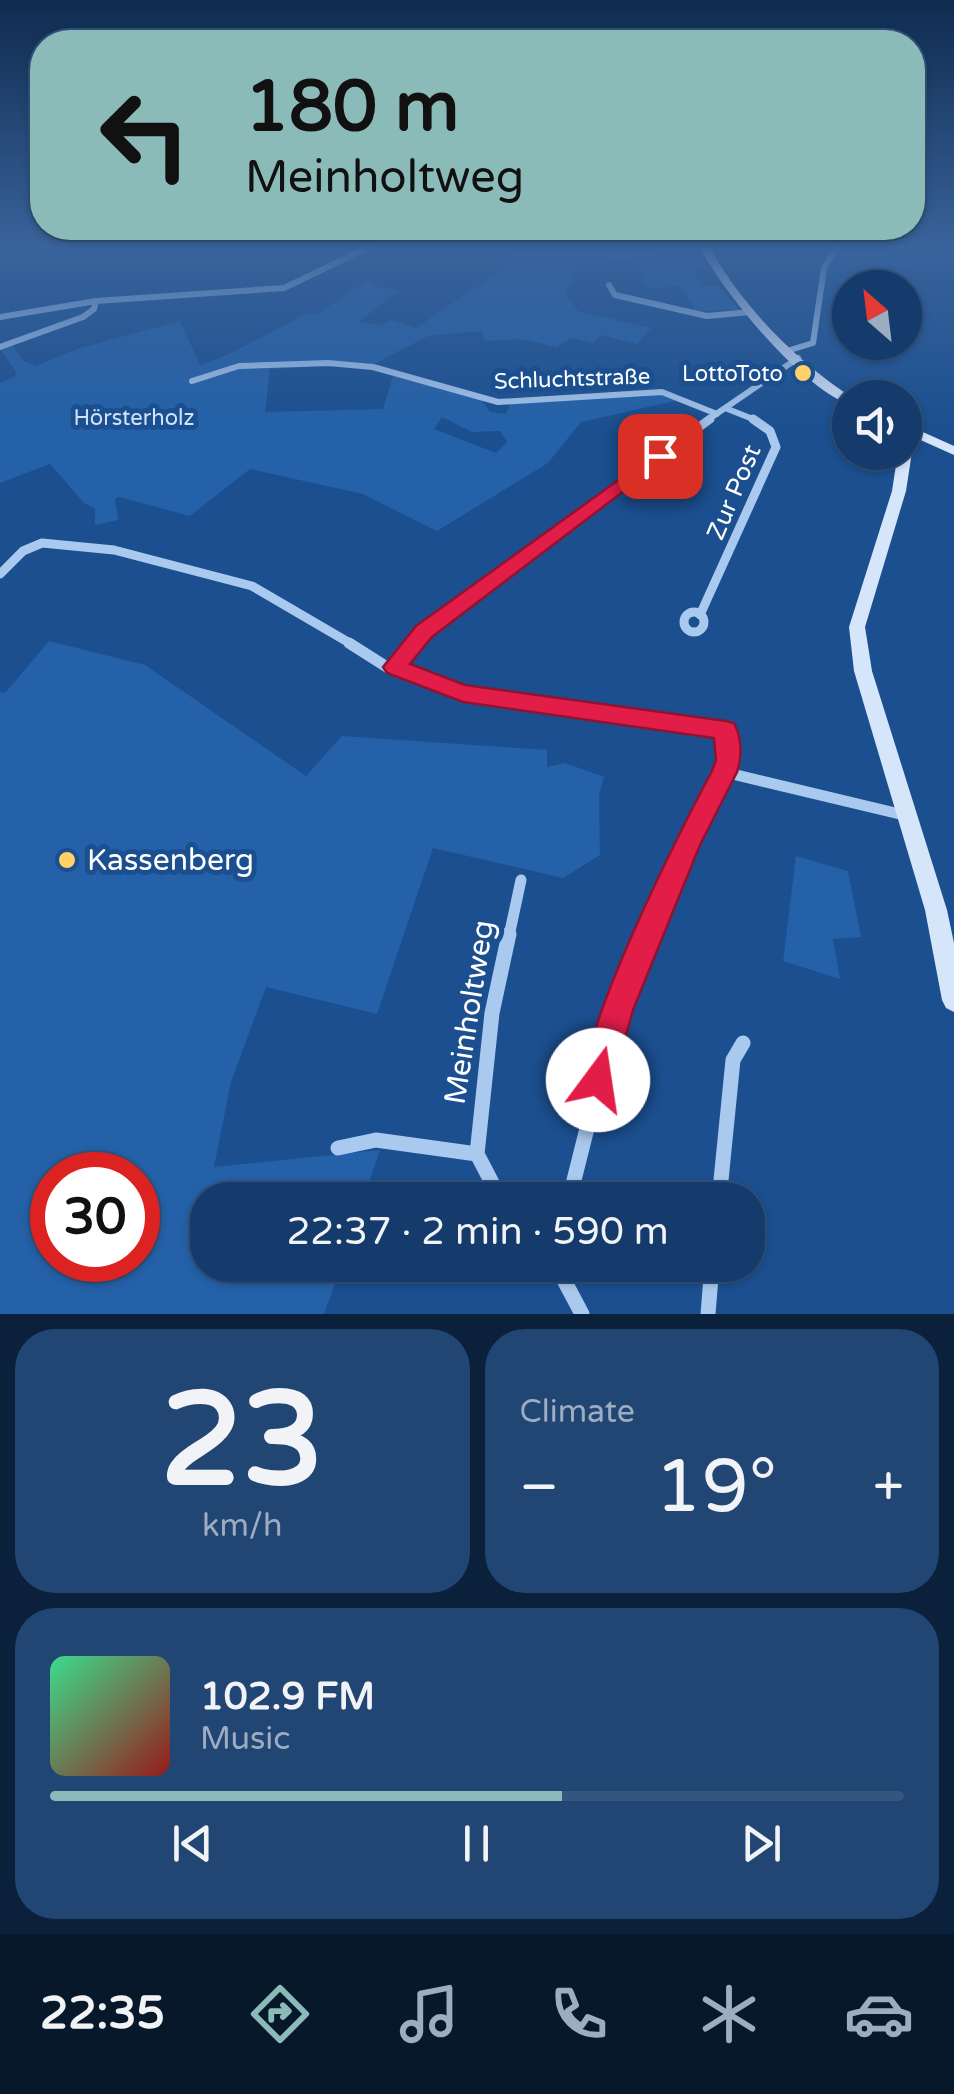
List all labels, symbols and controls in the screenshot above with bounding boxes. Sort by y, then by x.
text: 180 m [245,66,459,150]
icon: left [80,70,210,200]
text: Meinholtweg [245,151,524,205]
north arrow [832,270,922,360]
map controls [832,270,922,470]
place label: LottoToto [682,361,783,387]
marker: LottoToto [792,362,814,384]
street label: Schluchtstraße [493,363,651,395]
button: sound [832,380,922,470]
park label: Hörsterholz [74,405,194,431]
pin [618,414,703,499]
icon: arrive [633,429,688,484]
street label: Zur Post [701,440,768,544]
place label: Kassenberg [87,842,254,879]
marker: Kassenberg [56,849,78,871]
street label: Meinholtweg [437,917,502,1107]
position arrow [546,1028,650,1132]
speed limit sign: 30 [30,1152,160,1282]
text: 22:37 · 2 min · 590 m [286,1209,669,1255]
text: 23 [161,1364,324,1520]
text: Climate [520,1393,635,1431]
text: 19° [655,1442,777,1532]
text: − [520,1455,559,1521]
text: + [873,1455,904,1521]
text: km/h [202,1507,282,1545]
text: 102.9 FM [200,1674,375,1720]
text: Music [200,1720,290,1758]
icon: previous [165,1816,220,1871]
icon: pause [449,1816,504,1871]
icon: next [734,1816,789,1871]
icon: directions [245,1979,315,2049]
icon: music [394,1979,464,2049]
icon: phone [544,1979,614,2049]
icon: climate [694,1979,764,2049]
icon: car [844,1979,914,2049]
text: 22:35 [40,1987,165,2041]

